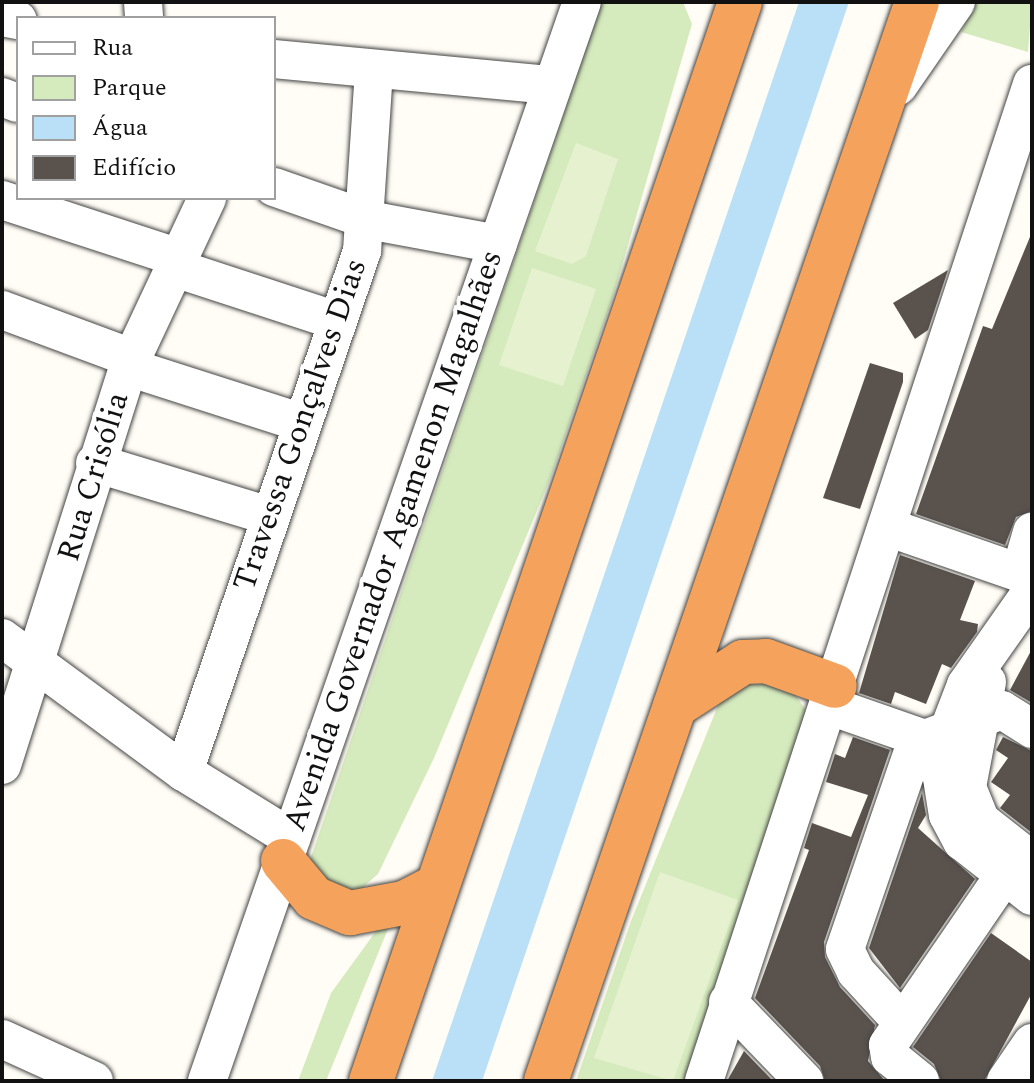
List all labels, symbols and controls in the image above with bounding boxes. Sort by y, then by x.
legend [16,16,276,200]
text: Rua [92,30,133,66]
text: Parque [92,70,167,106]
text: Água [92,110,148,146]
text: Edifício [92,150,176,186]
street label: Avenida Governador Agamenon Magalhães [276,245,512,837]
street label: Travessa Gonçalves Dias [226,254,376,596]
street label: Rua Crisólia [50,388,138,566]

